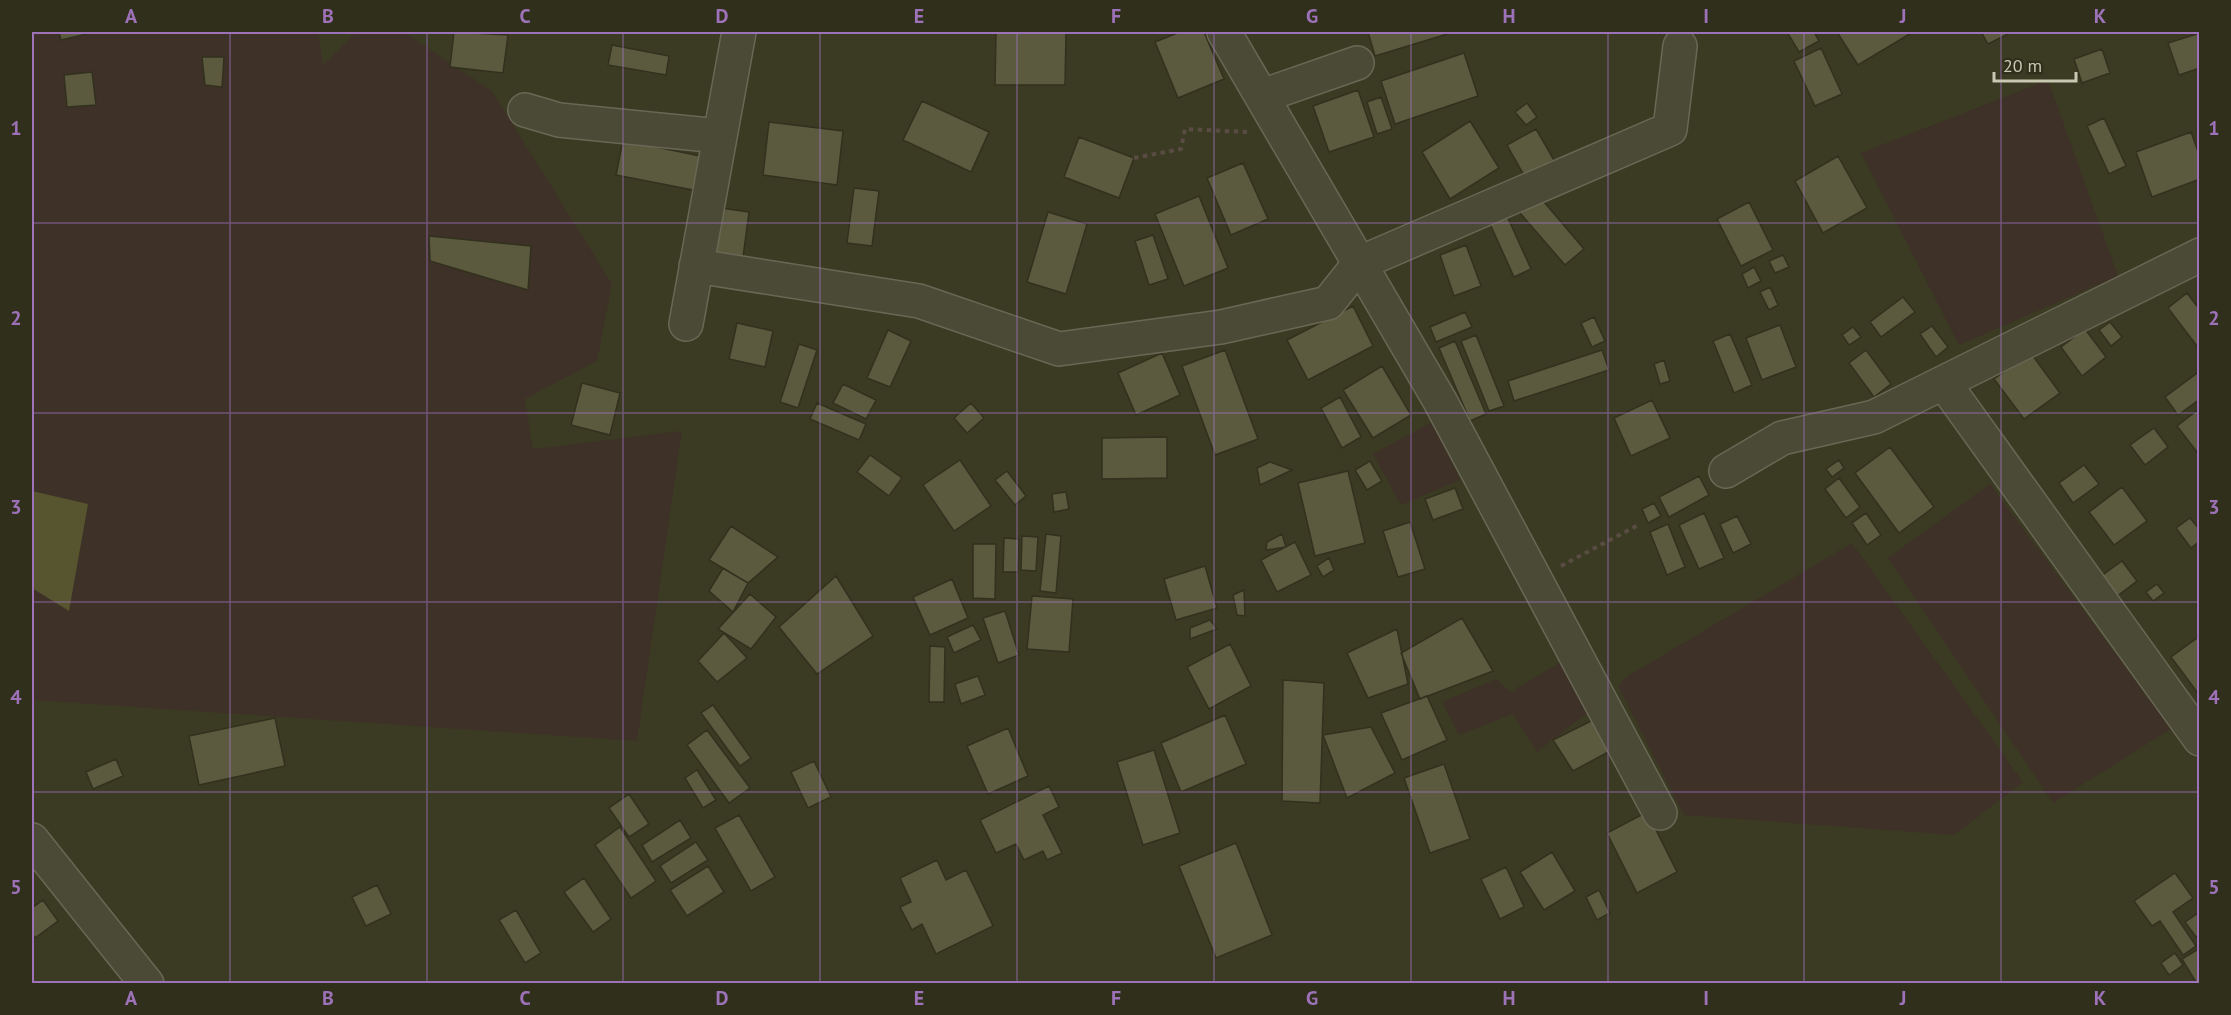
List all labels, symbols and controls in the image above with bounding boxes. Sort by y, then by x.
text: A [125,3,138,29]
text: B [322,3,334,29]
text: C [519,3,531,29]
text: D [716,3,729,29]
text: E [914,3,924,29]
text: F [1111,3,1121,29]
text: G [1306,3,1318,29]
text: H [1502,3,1516,29]
text: I [1703,3,1709,29]
text: J [1899,3,1906,29]
text: K [2094,3,2107,29]
scale bar [1994,45,2076,83]
text: 20 m [2003,54,2042,77]
text: 1 [10,115,22,141]
text: 1 [2208,115,2220,141]
text: 2 [10,305,22,331]
text: 2 [2208,305,2220,331]
text: 3 [10,494,22,520]
text: 3 [2208,494,2220,520]
text: 4 [10,684,22,710]
text: 4 [2208,684,2220,710]
text: 5 [10,874,22,900]
text: 5 [2208,874,2220,900]
text: A [125,985,138,1011]
text: B [322,985,334,1011]
text: C [519,985,531,1011]
text: D [716,985,729,1011]
text: E [914,985,924,1011]
text: F [1111,985,1121,1011]
text: G [1306,985,1318,1011]
text: H [1502,985,1516,1011]
text: I [1703,985,1709,1011]
text: J [1899,985,1906,1011]
text: K [2094,985,2107,1011]

